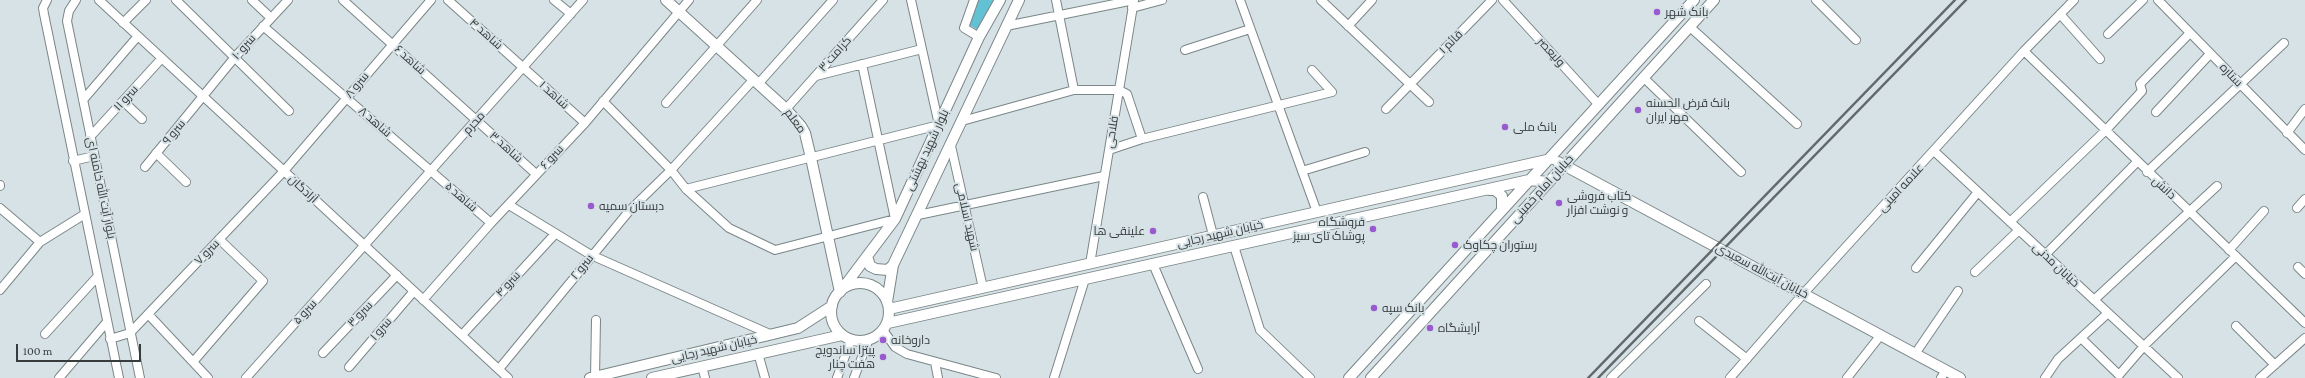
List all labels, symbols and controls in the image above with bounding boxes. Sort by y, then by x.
place label: بانک شهر [1665,5,1708,19]
marker: بانک شهر [1652,7,1662,17]
street label: شاهد ۴ [466,15,506,53]
street label: قائم ۱ [1436,27,1466,57]
street label: سرو ۱۰ [229,31,259,63]
street label: کرامت ۳ [816,34,854,74]
street label: ولیعصر [1534,34,1568,70]
street label: شاهد ۶ [391,42,429,78]
street label: ستاره [2216,60,2246,90]
street label: سرو ۸ [342,69,372,101]
street label: شاهد ۱ [536,78,572,112]
street label: سرو ۱۱ [111,82,141,114]
place label: بانک قرض الحسنه مهر ایران [1646,96,1730,124]
street label: شاهد ۸ [355,104,395,140]
marker: بانک قرض الحسنه مهر ایران [1633,105,1643,115]
street label: معلم [781,106,809,136]
street label: بلوار شهید بهشتی [902,107,952,193]
street label: محرم [460,109,488,137]
street label: فلاحی [1102,115,1122,149]
street label: سرو ۹ [159,117,189,147]
place label: بانک ملی [1513,120,1557,134]
marker: بانک ملی [1500,122,1510,132]
street label: شاهد ۳ [486,128,526,166]
street label: بلوار آیت الله خامنه ای [83,136,119,240]
street label: سرو ۶ [537,142,567,172]
street label: خیابان امام خمینی [1507,152,1577,226]
street label: علامه امینی [1875,161,1927,215]
street label: آزادگان [285,172,321,206]
street label: دانش [2149,173,2179,203]
street label: شاهد ۵ [442,179,480,215]
street label: شهید اسلامی [952,181,982,253]
place label: کتاب فروشی و نوشت افزار [1567,189,1631,217]
marker: کتاب فروشی و نوشت افزار [1554,198,1564,208]
place label: دبستان سمیه [599,199,664,213]
marker: دبستان سمیه [586,201,596,211]
place label: فروشگاه پوشاک تای سیز [1293,215,1365,243]
street label: خیابان شهید رجایی [1176,217,1264,251]
place label: علینقی ها [1094,224,1145,238]
marker: فروشگاه پوشاک تای سیز [1368,224,1378,234]
marker: علینقی ها [1148,226,1158,236]
street label: سرو ۷ [192,236,222,268]
place label: رستوران چکاوک [1463,238,1537,252]
marker: رستوران چکاوک [1450,240,1460,250]
street label: خیابان آیت‌الله سعیدی [1713,240,1811,302]
street label: خیابان مدنی [2030,240,2082,290]
street label: سرو ۲ [567,251,597,283]
street label: سرو ۴ [492,268,524,300]
street label: سرو ۵ [290,297,320,327]
street label: سرو ۳ [344,298,376,330]
place label: بانک سپه [1382,301,1424,315]
marker: بانک سپه [1369,303,1379,313]
street label: سرو ۱ [367,315,395,343]
place label: آرایشگاه [1438,321,1480,335]
marker: آرایشگاه [1425,323,1435,333]
street label: خیابان شهید رجایی [670,332,758,366]
place label: داروخانه [891,333,930,347]
marker: داروخانه [878,335,888,345]
scale bar [18,336,143,362]
place label: پیتزا ساندویچ هفت چنار [815,343,875,371]
text: 100 m [23,344,52,358]
marker: پیتزا ساندویچ هفت چنار [878,352,888,362]

